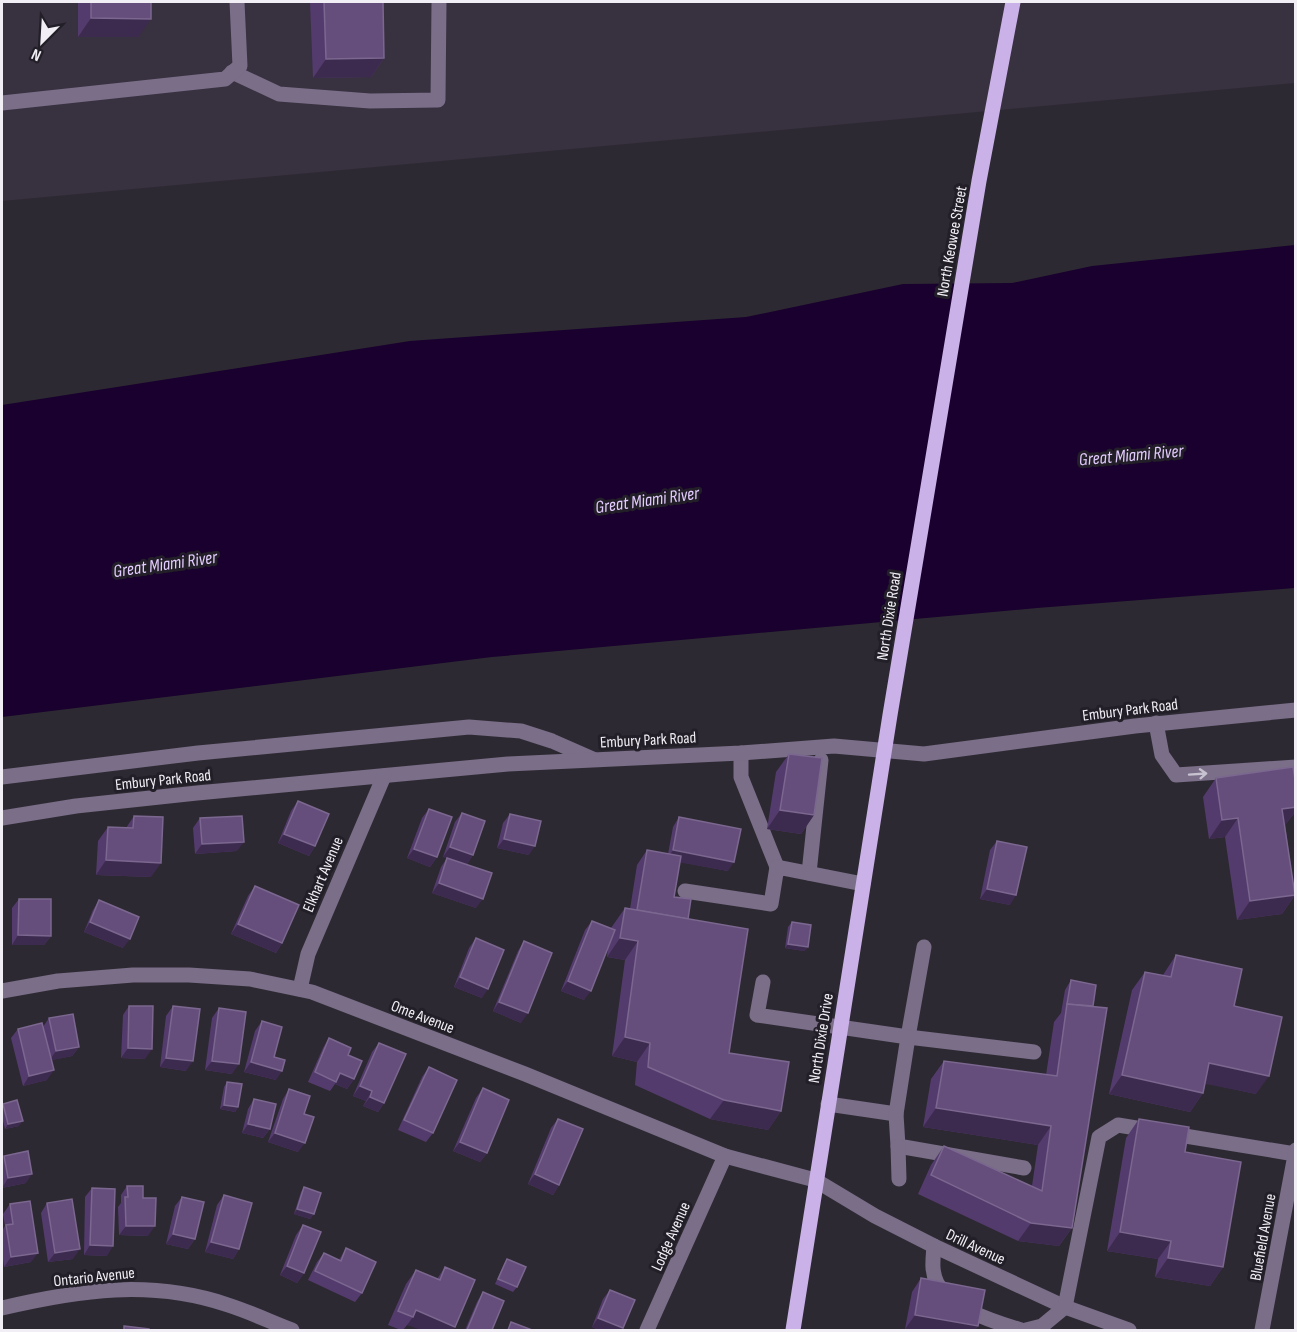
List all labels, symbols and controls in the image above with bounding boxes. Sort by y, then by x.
north arrow [12,12,72,72]
text: N [29,44,44,65]
street label: North Keowee Street [933,184,972,298]
water label: Great Miami River [1078,440,1185,471]
water label: Great Miami River [594,483,701,518]
water label: Great Miami River [112,547,219,582]
street label: North Dixie Road [873,571,906,662]
street label: Embury Park Road [1081,695,1179,726]
street label: Embury Park Road [600,728,697,753]
street label: Embury Park Road [114,766,212,795]
one-way arrow [1188,768,1208,779]
street label: Elkhart Avenue [299,834,348,915]
street label: North Dixie Drive [805,992,838,1084]
street label: Ome Avenue [388,997,457,1038]
street label: Bluefield Avenue [1246,1192,1280,1282]
street label: Lodge Avenue [648,1199,695,1274]
street label: Drill Avenue [943,1225,1008,1269]
street label: Ontario Avenue [53,1264,136,1291]

